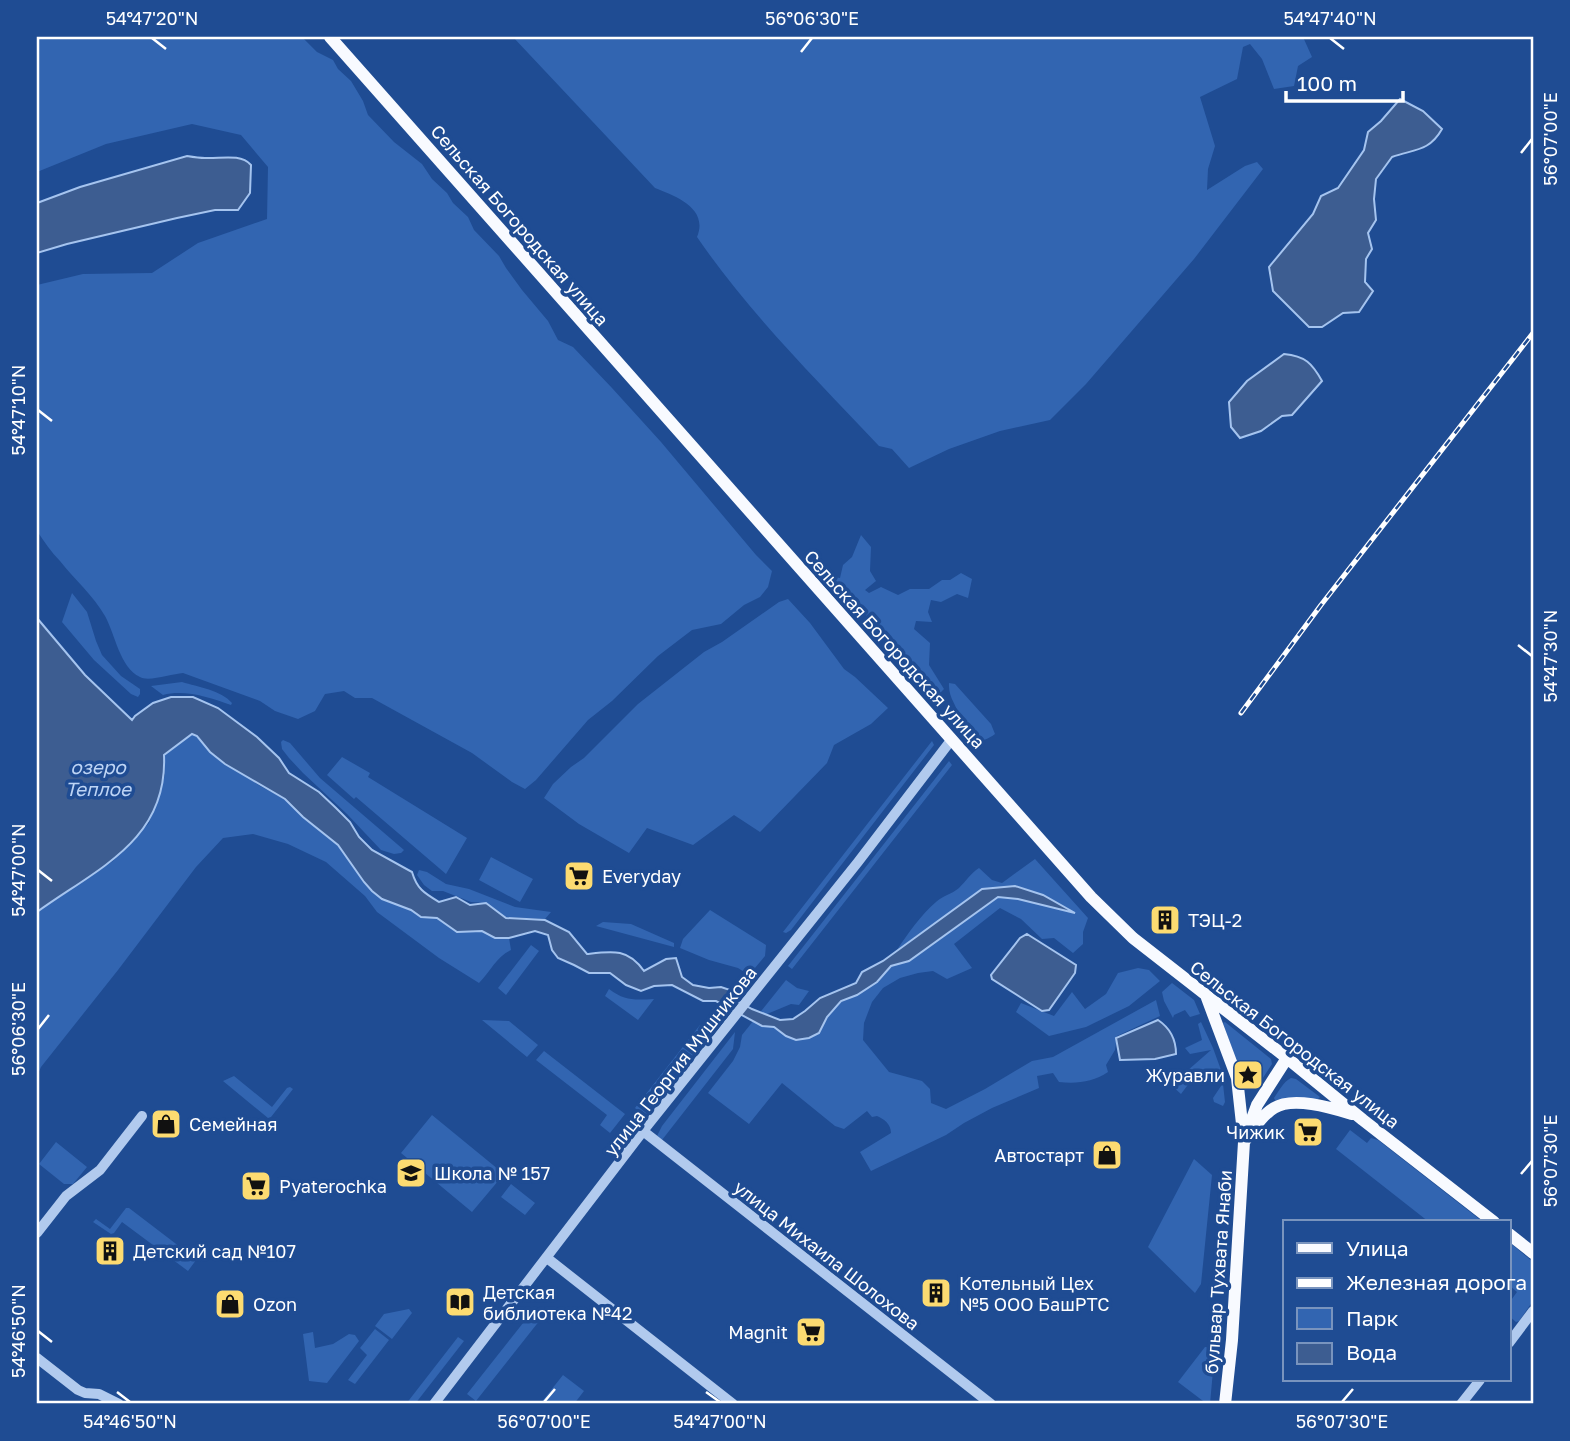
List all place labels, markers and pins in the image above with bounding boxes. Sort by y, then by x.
supermarket icon: Everyday [562,859,596,893]
place label: Everyday [602,865,681,887]
building icon: ТЭЦ-2 [1148,903,1182,937]
place label: ТЭЦ-2 [1188,909,1242,931]
place icon: Журавли [1231,1058,1265,1092]
place label: Журавли [1145,1064,1225,1086]
shop icon: Семейная [149,1107,183,1141]
place label: Семейная [189,1113,277,1135]
supermarket icon: Чижик [1291,1115,1325,1149]
place label: Чижик [1226,1121,1285,1143]
shop icon: Автостарт [1090,1138,1124,1172]
place label: Автостарт [994,1144,1084,1166]
school or university icon: Школа № 157 [394,1156,428,1190]
place label: Школа № 157 [434,1162,550,1184]
supermarket icon: Pyaterochka [239,1169,273,1203]
place label: Pyaterochka [279,1175,387,1197]
building icon: Детский сад №107 [93,1234,127,1268]
place label: Детский сад №107 [133,1240,296,1262]
place label: Котельный Цех №5 ООО БашРТС [959,1272,1109,1315]
building icon: Котельный Цех №5 ООО БашРТС [919,1276,953,1310]
place label: Детская библиотека №42 [483,1281,632,1324]
library icon: Детская библиотека №42 [443,1285,477,1319]
shop icon: Ozon [213,1287,247,1321]
place label: Ozon [253,1293,297,1315]
supermarket icon: Magnit [794,1315,828,1349]
place label: Magnit [728,1321,788,1343]

